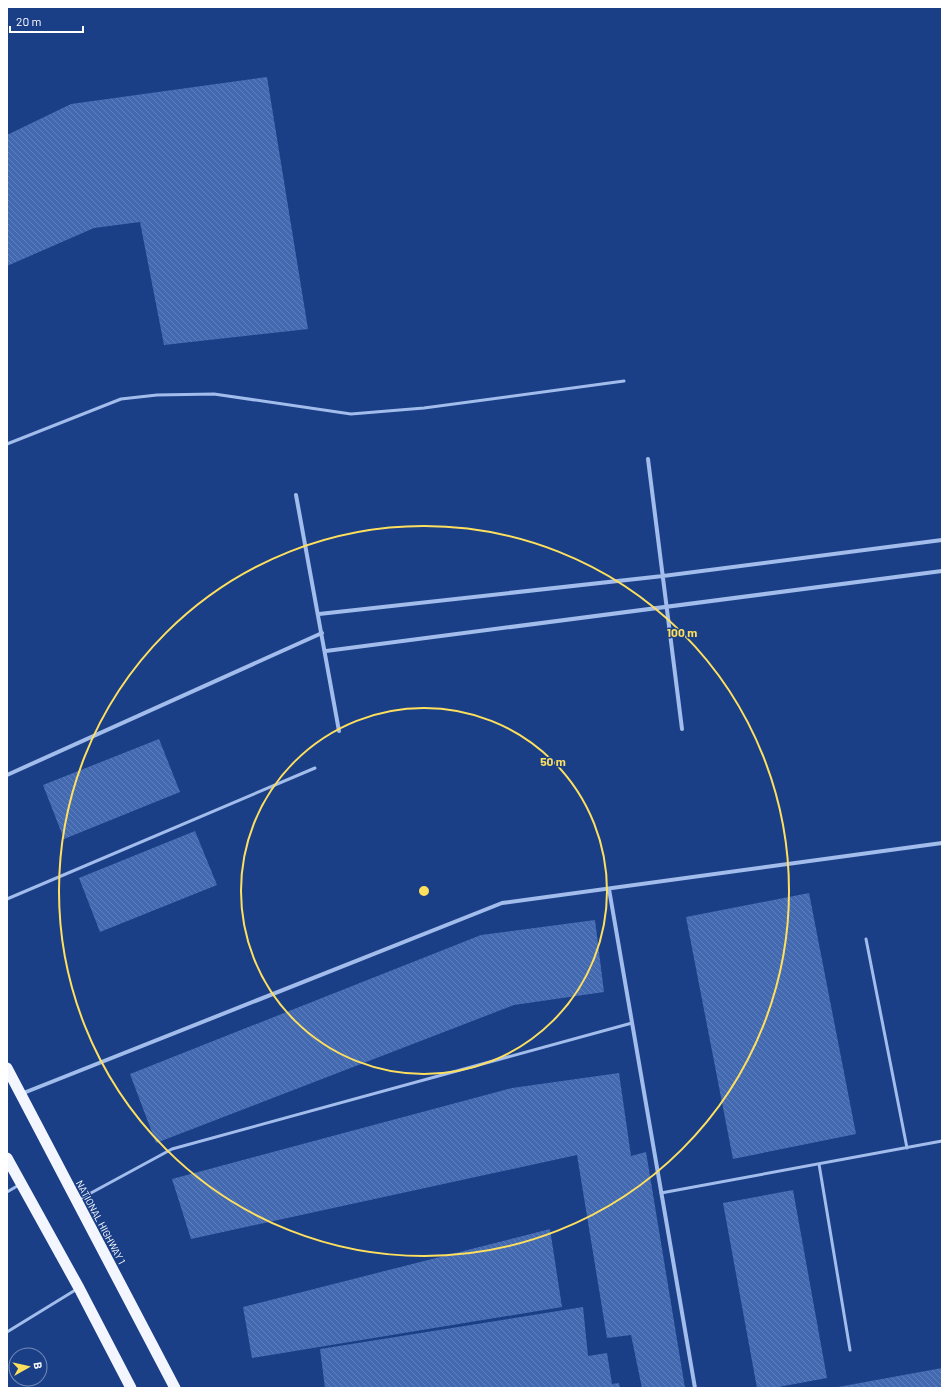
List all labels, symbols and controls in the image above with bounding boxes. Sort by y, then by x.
scale bar [10,8,83,34]
text: 20 m [16,14,42,28]
text: 100 m [667,625,697,639]
text: 50 m [540,754,566,768]
centre of rings [417,884,431,898]
street label: NATIONAL HIGHWAY 1 [74,1178,128,1266]
north arrow [8,1347,48,1387]
text: B [31,1361,45,1370]

